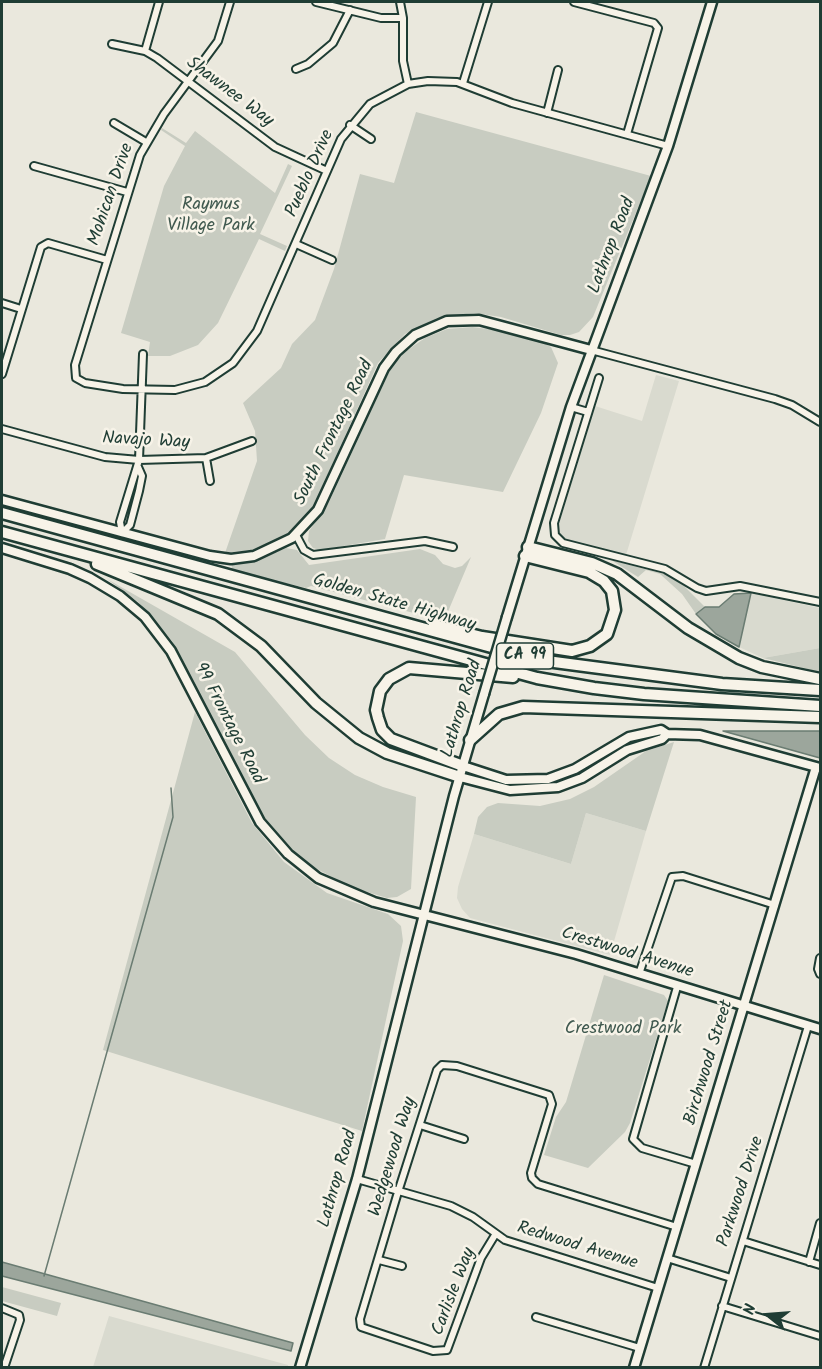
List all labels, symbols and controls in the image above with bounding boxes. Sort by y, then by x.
street label: Shawnee Way [181,53,277,133]
street label: Pueblo Drive [282,127,340,221]
street label: Mohican Drive [84,141,140,249]
park label: Raymus Village Park [167,195,255,238]
street label: Lathrop Road [585,195,641,297]
street label: South Frontage Road [291,357,379,509]
street label: Navajo Way [102,429,190,455]
street label: Golden State Highway [310,570,478,638]
road number: CA 99 [496,643,554,669]
street label: Lathrop Road [438,658,488,760]
street label: 99 Frontage Road [188,660,268,788]
street label: Crestwood Avenue [558,924,696,984]
street label: Birchwood Street [681,998,739,1128]
park label: Crestwood Park [565,1019,681,1041]
street label: Wedgewood Way [366,1095,422,1219]
street label: Lathrop Road [315,1128,363,1230]
street label: Parkwood Drive [714,1134,770,1250]
street label: Redwood Avenue [514,1218,640,1276]
street label: Carlisle Way [428,1245,482,1339]
north arrow [738,1285,798,1345]
text: N [737,1301,764,1318]

